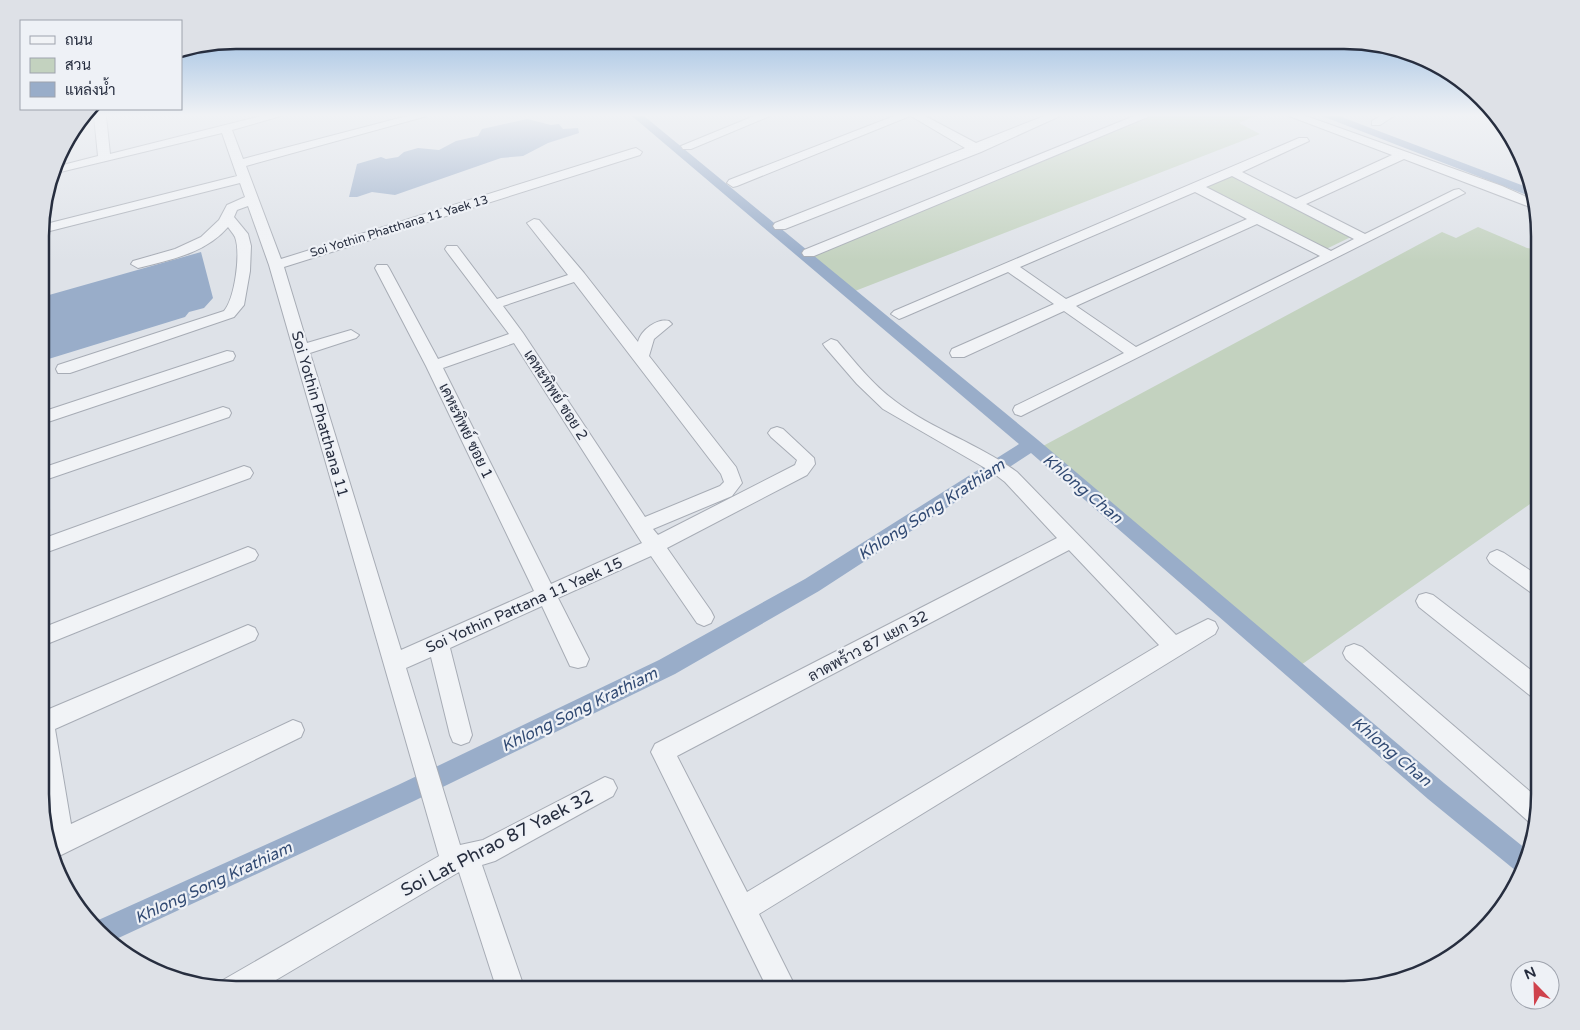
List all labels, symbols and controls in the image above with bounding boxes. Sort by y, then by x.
legend [20,20,182,110]
text: ถนน [65,31,93,49]
text: สวน [65,56,91,74]
text: แหล่งน้ำ [65,77,116,99]
street label: Soi Yothin Phatthana 11 Yaek 13 [308,192,490,260]
street label: Soi Yothin Phatthana 11 [288,329,352,499]
street label: เคหะทิพย์ ซอย 2 [520,346,593,444]
street label: เคหะทิพย์ ซอย 1 [435,380,498,482]
water label: Khlong Chan [1038,450,1127,529]
water label: Khlong Song Krathiam [854,455,1009,565]
street label: Soi Yothin Pattana 11 Yaek 15 [423,553,625,657]
street label: ลาดพร้าว 87 แยก 32 [805,606,931,685]
water label: Khlong Song Krathiam [498,663,661,756]
water label: Khlong Chan [1347,713,1436,792]
street label: Soi Lat Phrao 87 Yaek 32 [397,785,597,901]
water label: Khlong Song Krathiam [132,838,295,928]
north arrow [1510,960,1560,1010]
text: N [1522,963,1539,984]

